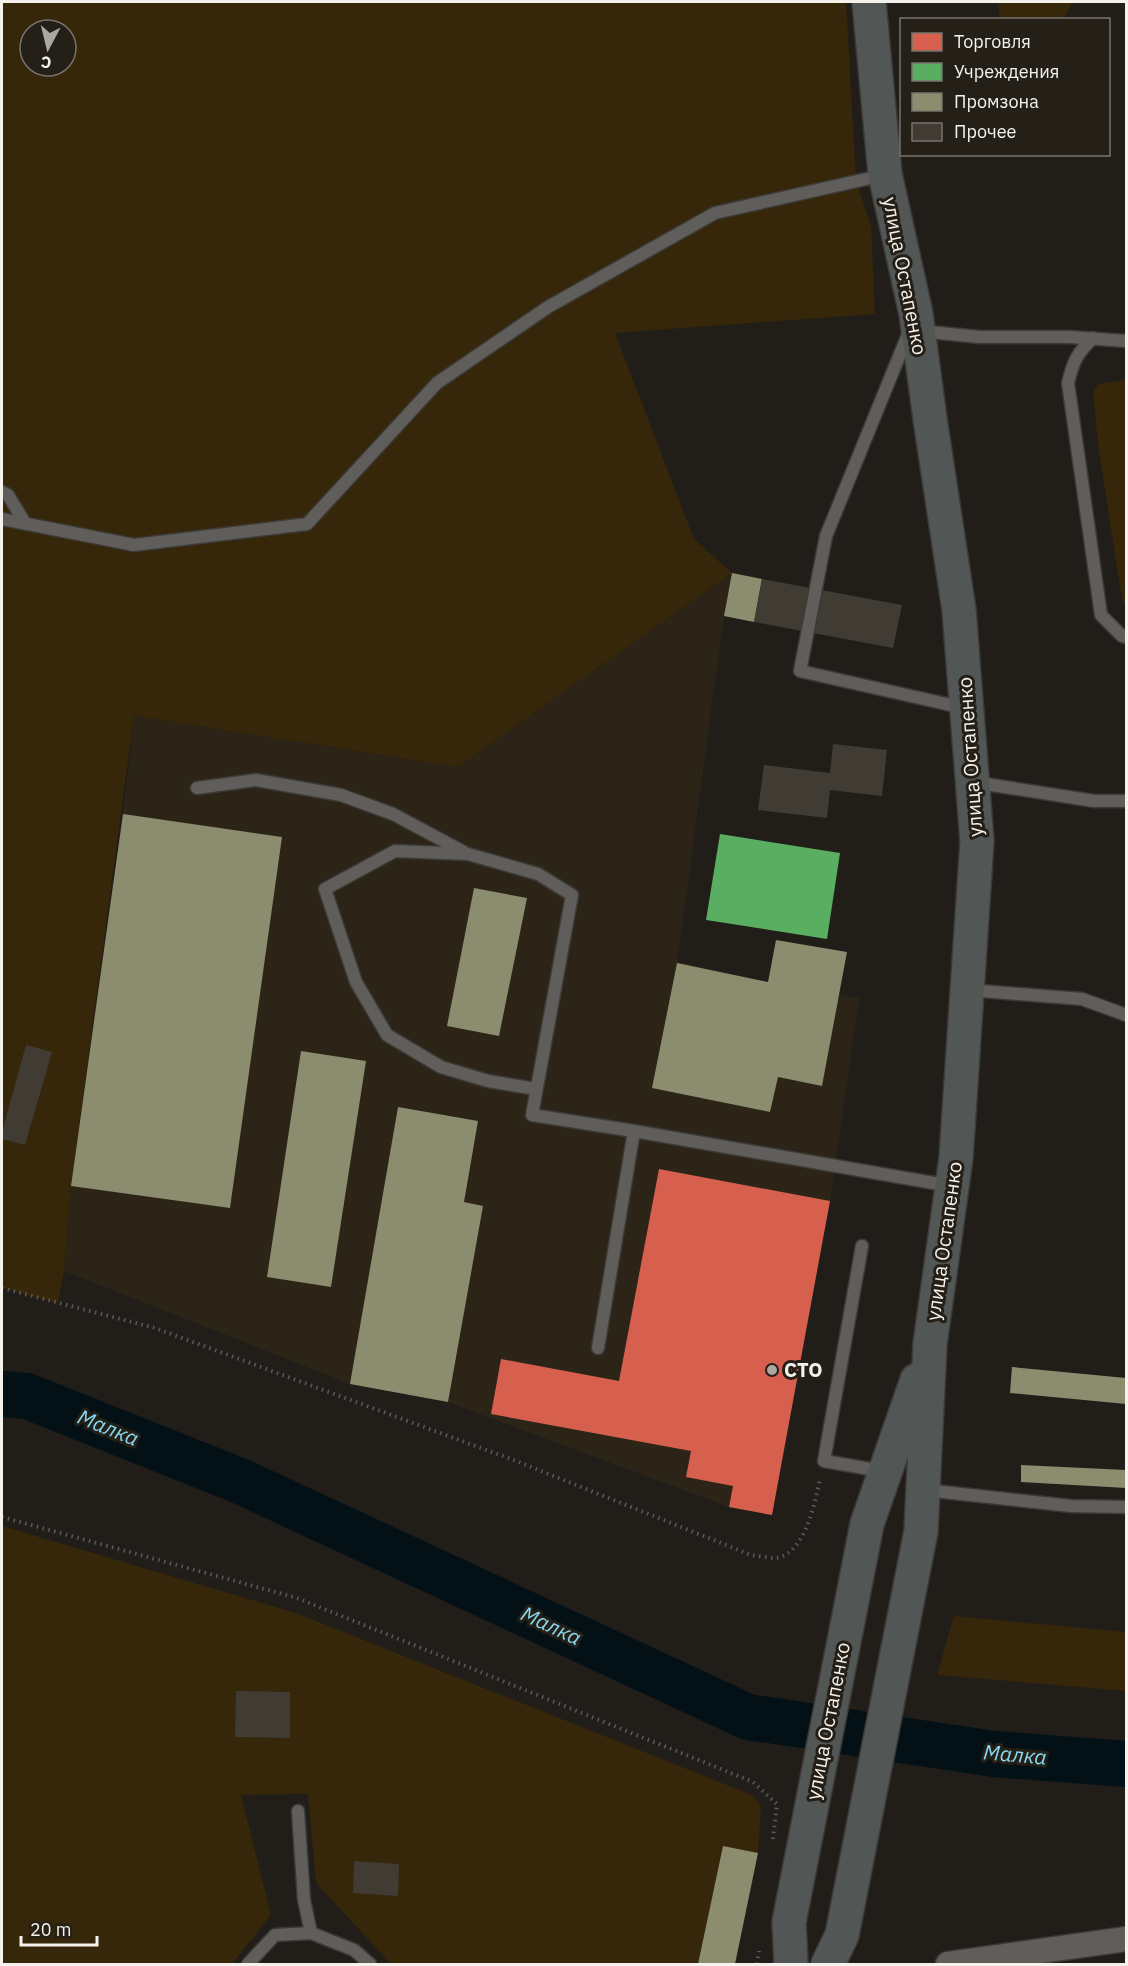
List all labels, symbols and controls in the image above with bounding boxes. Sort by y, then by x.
north arrow [18,18,78,78]
legend [900,18,1110,156]
text: Торговля [954,30,1031,53]
text: С [40,52,53,73]
text: Учреждения [954,60,1059,83]
text: Промзона [954,90,1039,113]
text: Прочее [954,120,1017,143]
street label: улица Остапенко [877,195,934,357]
street label: улица Остапенко [950,676,989,838]
street label: улица Остапенко [919,1160,968,1322]
place label: СТО [784,1356,822,1383]
marker: СТО [765,1363,779,1377]
water label: Малка [74,1402,143,1452]
water label: Малка [517,1599,586,1651]
street label: улица Остапенко [799,1640,856,1802]
water label: Малка [982,1737,1048,1771]
scale bar [21,1909,98,1947]
text: 20 m [30,1918,72,1941]

